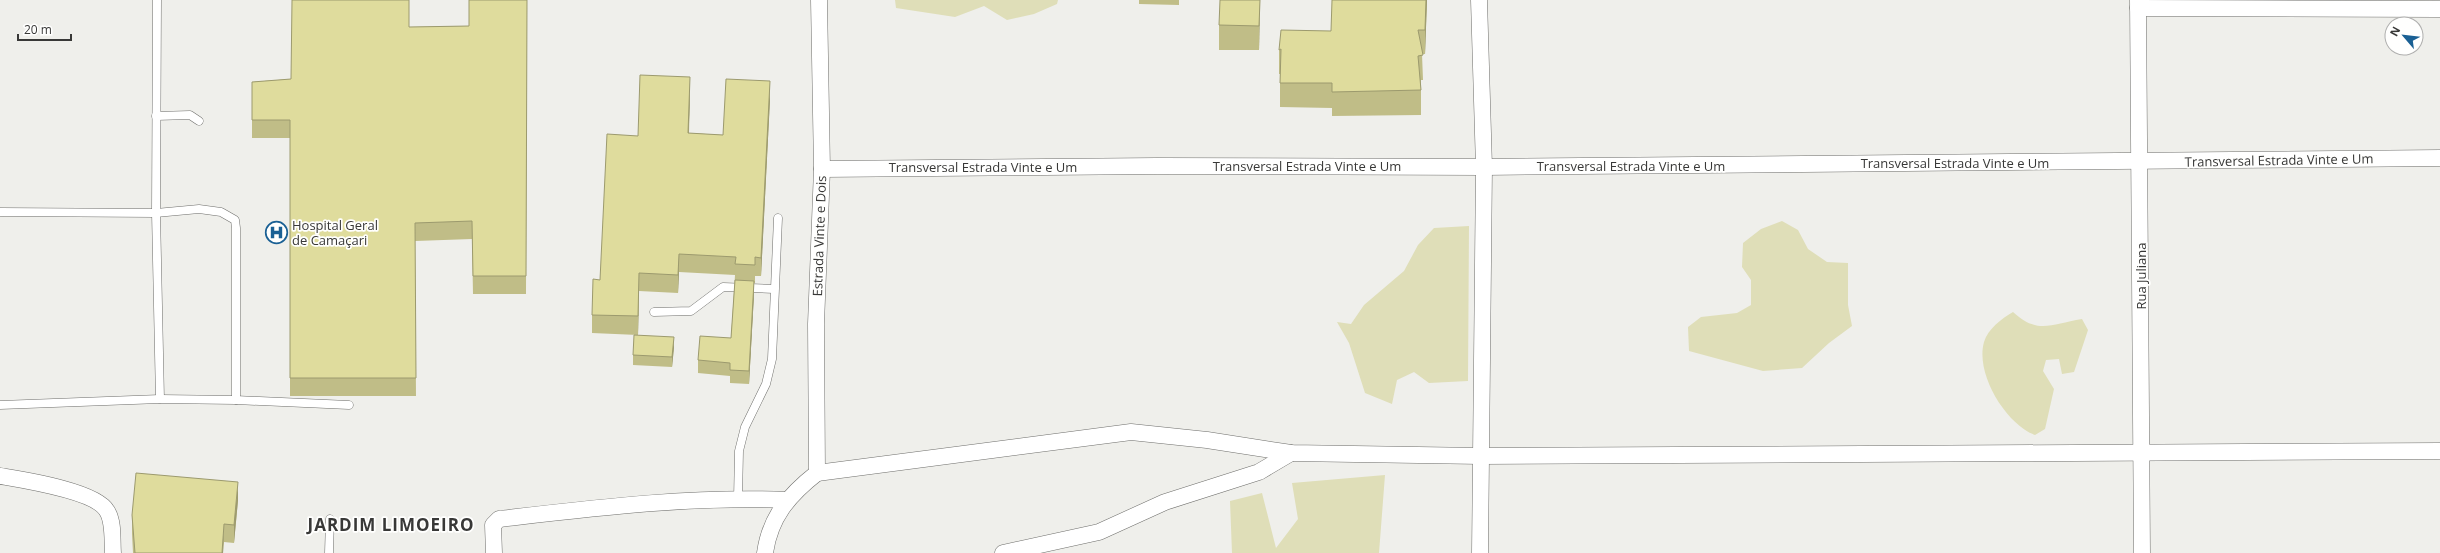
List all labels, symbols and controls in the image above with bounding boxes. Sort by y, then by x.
scale bar [18,16,71,42]
north arrow [2384,16,2424,56]
text: 20 m [24,21,52,38]
text: N [2386,24,2403,39]
street label: Transversal Estrada Vinte e Um [2185,149,2373,171]
street label: Transversal Estrada Vinte e Um [1861,154,2049,172]
street label: Transversal Estrada Vinte e Um [1213,157,1401,175]
street label: Transversal Estrada Vinte e Um [1537,157,1725,175]
street label: Transversal Estrada Vinte e Um [889,158,1077,176]
street label: Estrada Vinte e Dois [808,175,830,297]
place label: Hospital Geral de Camaçari [292,216,378,249]
hospital icon: Hospital Geral de Camaçari [263,219,289,245]
street label: Rua Juliana [2132,242,2150,310]
district label: JARDIM LIMOEIRO [306,513,474,536]

